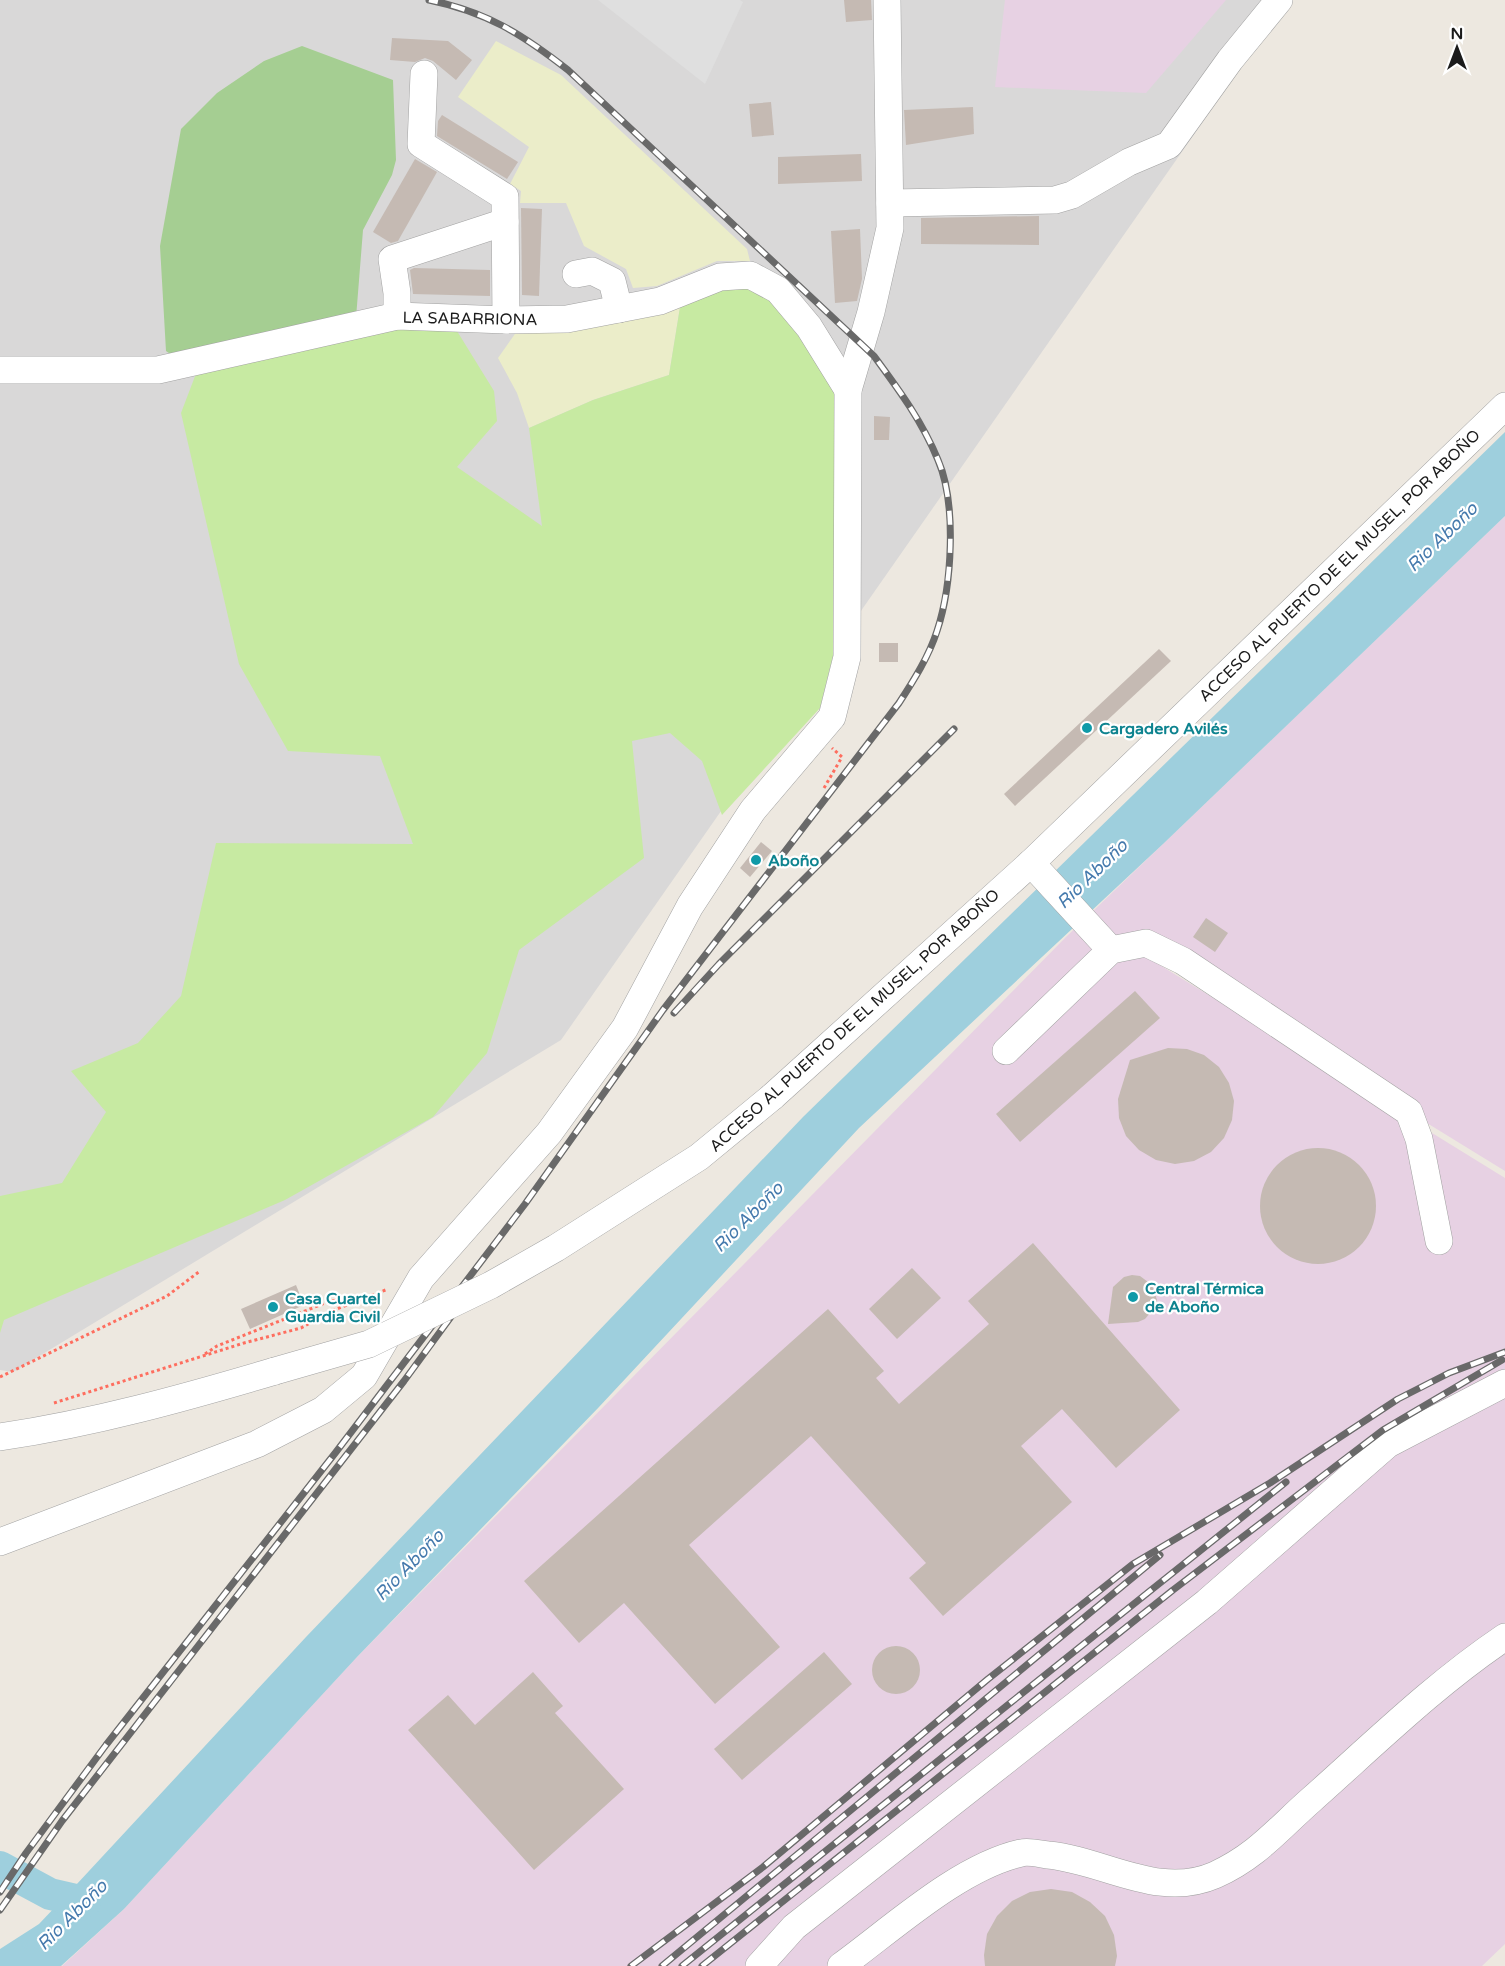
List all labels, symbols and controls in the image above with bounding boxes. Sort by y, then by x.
north arrow [1427,18,1487,78]
text: N [1451,24,1463,44]
street label: LA SABARRIONA [402,308,538,330]
street label: ACCESO AL PUERTO DE EL MUSEL, POR ABOÑO [1195,425,1485,706]
water label: Rio Aboño [1402,497,1483,576]
place label: Cargadero Avilés [1099,719,1228,739]
marker: Cargadero Avilés [1080,721,1094,735]
water label: Rio Aboño [1052,834,1133,913]
place label: Aboño [768,851,819,871]
marker: Aboño [749,853,763,867]
street label: ACCESO AL PUERTO DE EL MUSEL, POR ABOÑO [705,885,1004,1156]
water label: Rio Aboño [708,1176,789,1257]
place label: Central Térmica de Aboño [1145,1279,1264,1317]
place label: Casa Cuartel Guardia Civil [285,1289,381,1327]
marker: Central Térmica de Aboño [1126,1290,1140,1304]
marker: Casa Cuartel Guardia Civil [266,1300,280,1314]
water label: Rio Aboño [370,1524,449,1605]
water label: Rio Aboño [32,1874,113,1955]

